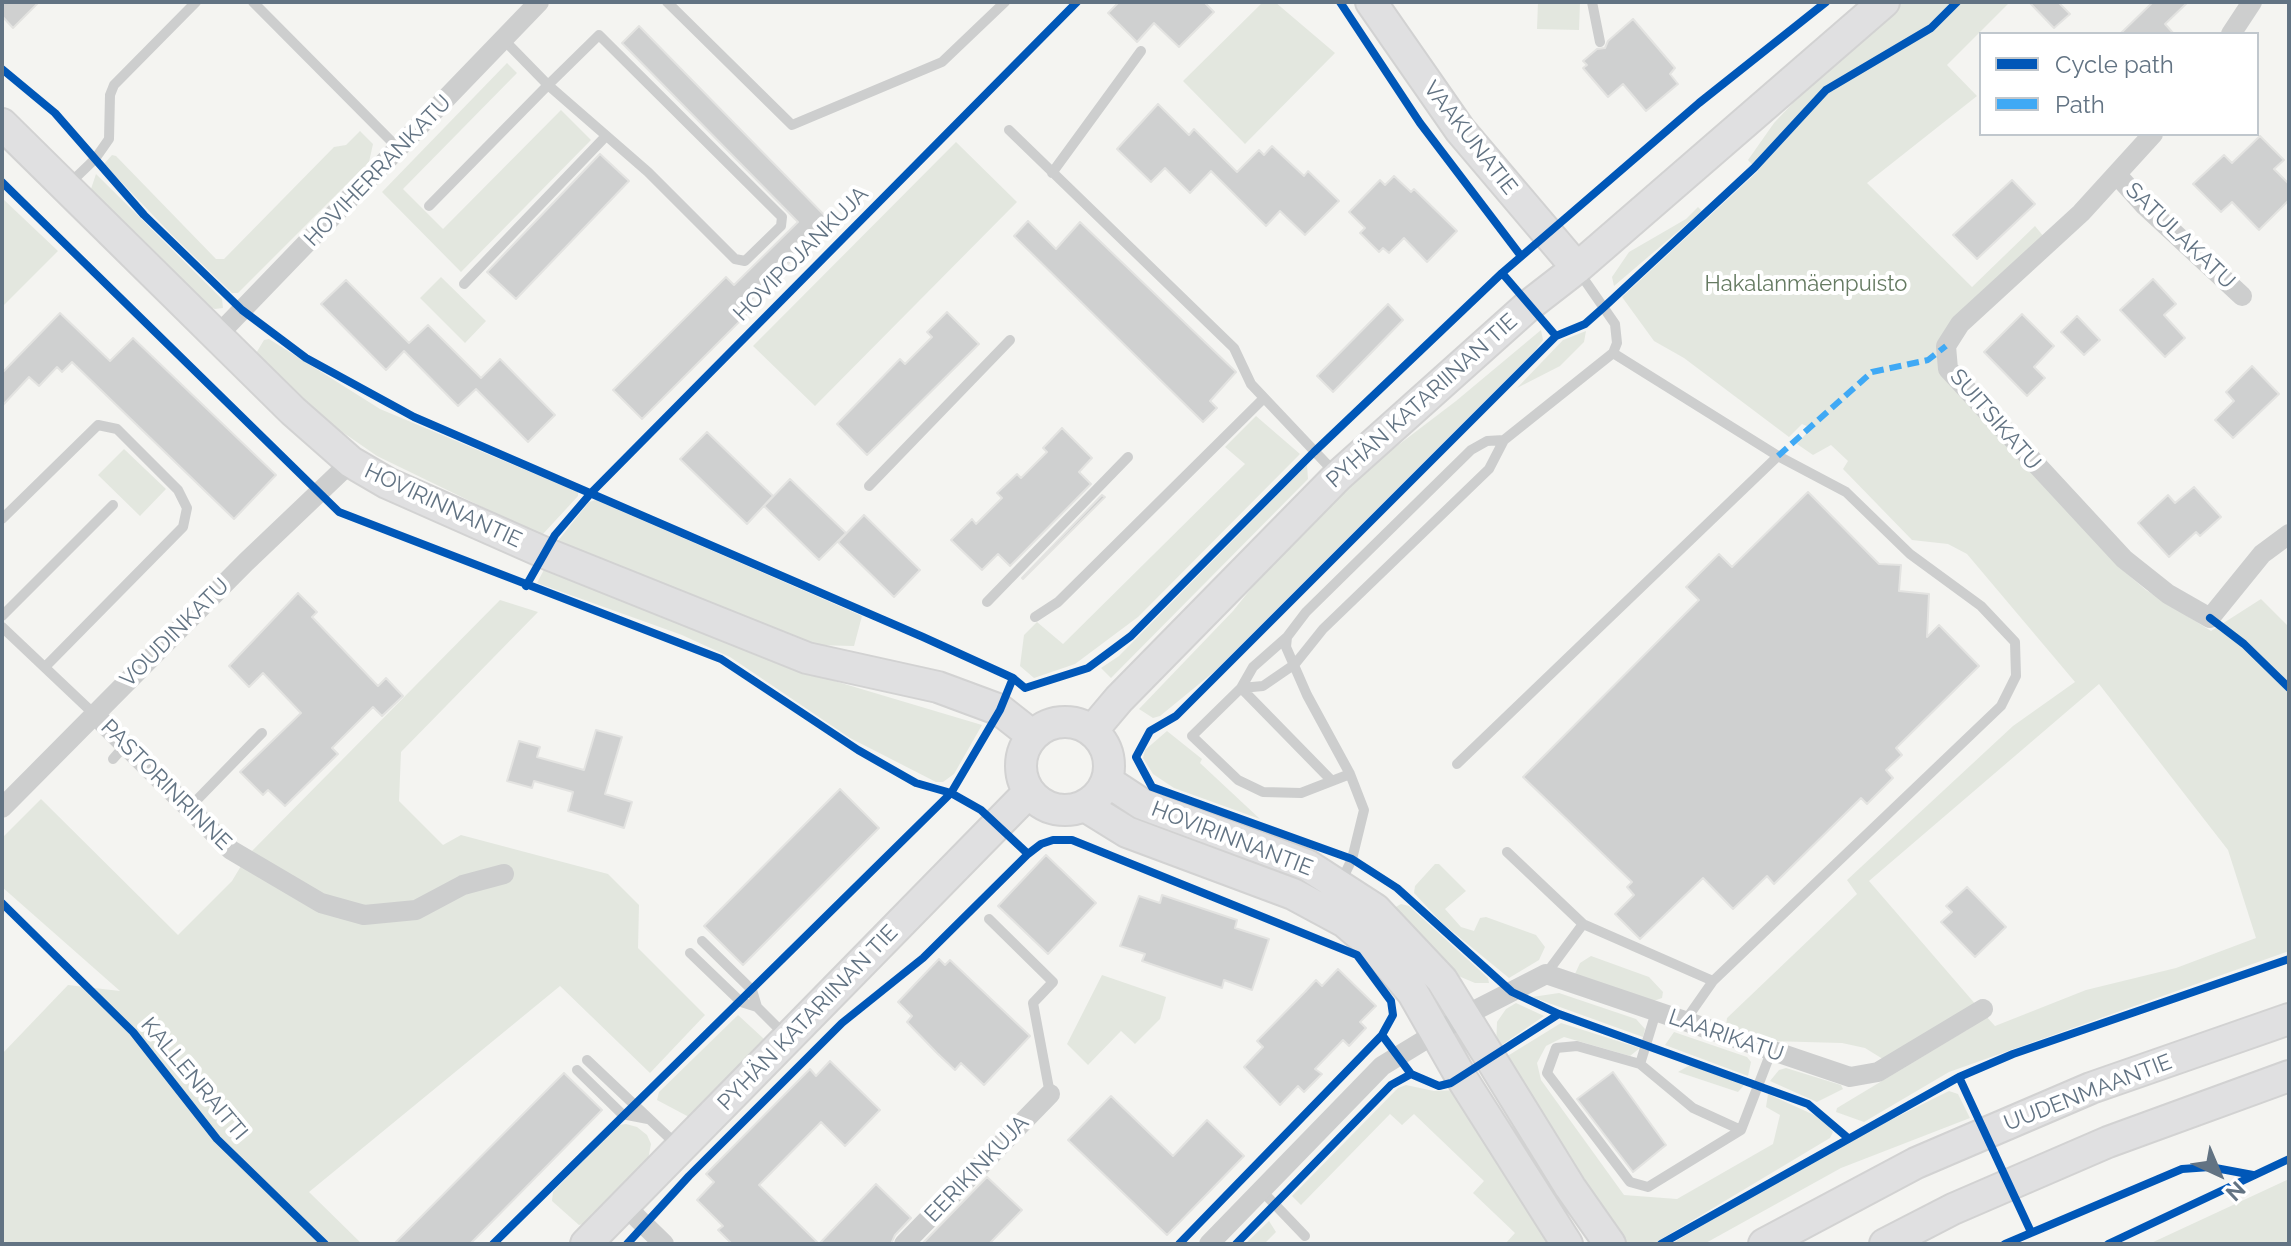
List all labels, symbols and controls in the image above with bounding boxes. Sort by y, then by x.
legend [1979,32,2259,136]
text: Cycle path [2055,50,2174,79]
street label: VAAKUNATIE [1417,76,1523,200]
street label: HOVIHERRANKATU [299,90,457,252]
text: Path [2055,90,2105,119]
street label: SATULAKATU [2120,177,2240,295]
street label: HOVIPOJANKUJA [728,181,874,327]
park label: Hakalanmäenpuisto [1705,271,1907,297]
street label: PYHÄN KATARIINAN TIE [1321,308,1523,494]
street label: SUITSIKATU [1944,364,2046,476]
street label: HOVIRINNANTIE [360,458,526,554]
street label: VOUDINKATU [115,573,235,693]
street label: PASTORINRINNE [95,714,237,856]
street label: HOVIRINNANTIE [1148,796,1316,882]
street label: PYHÄN KATARIINAN TIE [712,920,904,1116]
street label: LAARIKATU [1665,1004,1787,1068]
street label: KALLENRAITTI [135,1012,253,1146]
street label: UUDENMAANTIE [2000,1049,2176,1137]
street label: EERIKINKUJA [919,1110,1035,1228]
north arrow [2179,1134,2259,1214]
text: N [2221,1176,2251,1206]

